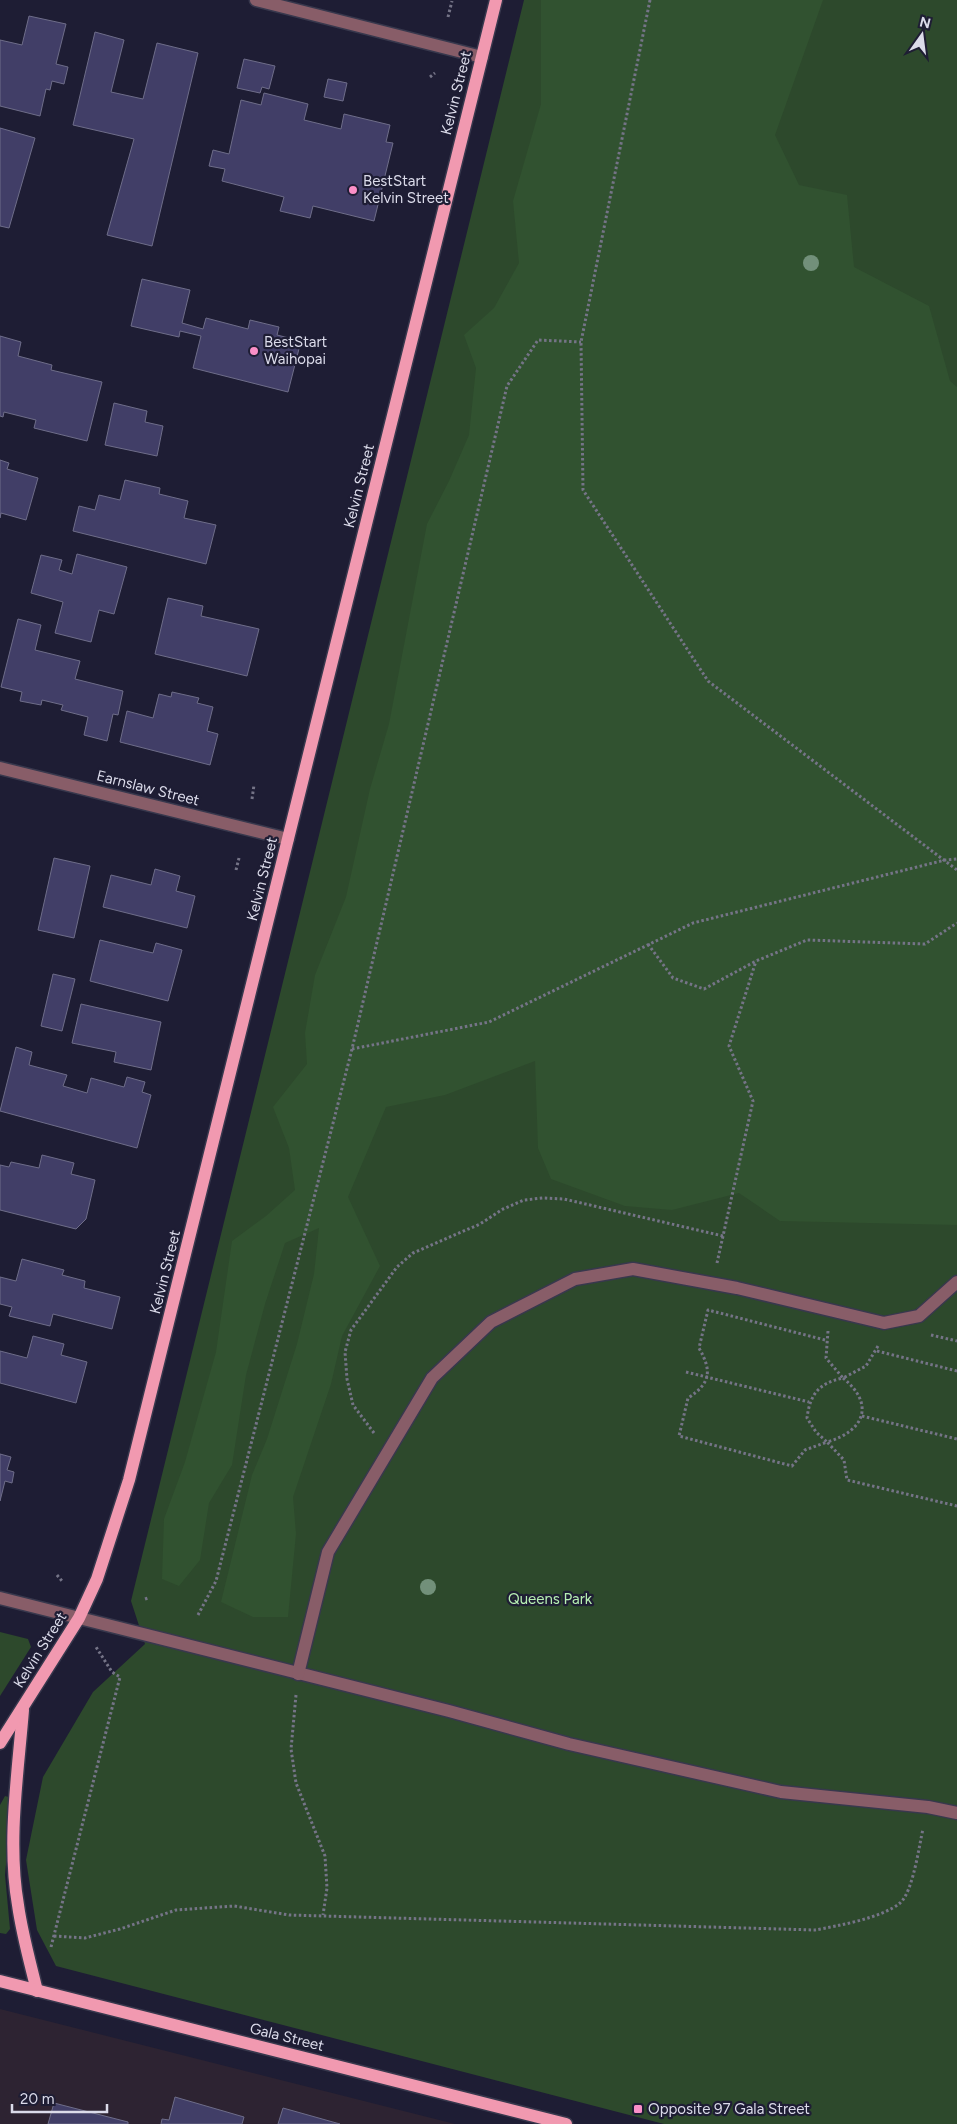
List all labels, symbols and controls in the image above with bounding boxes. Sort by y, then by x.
north arrow [897,10,947,60]
text: N [918,13,932,32]
street label: Kelvin Street [437,49,475,137]
place label: BestStart Kelvin Street [363,172,449,207]
marker: BestStart Kelvin Street [347,184,359,196]
place label: BestStart Waihopai [264,333,328,368]
marker: BestStart Waihopai [248,345,260,357]
street label: Kelvin Street [340,442,378,530]
street label: Earnslaw Street [95,767,202,810]
street label: Kelvin Street [243,835,281,923]
street label: Kelvin Street [146,1228,184,1316]
park label: Queens Park [508,1590,593,1608]
street label: Kelvin Street [10,1609,71,1691]
street label: Gala Street [248,2019,326,2055]
scale bar [12,2082,108,2114]
text: 20 m [20,2090,54,2108]
place label: Opposite 97 Gala Street [648,2100,810,2118]
marker: Opposite 97 Gala Street [632,2103,644,2115]

